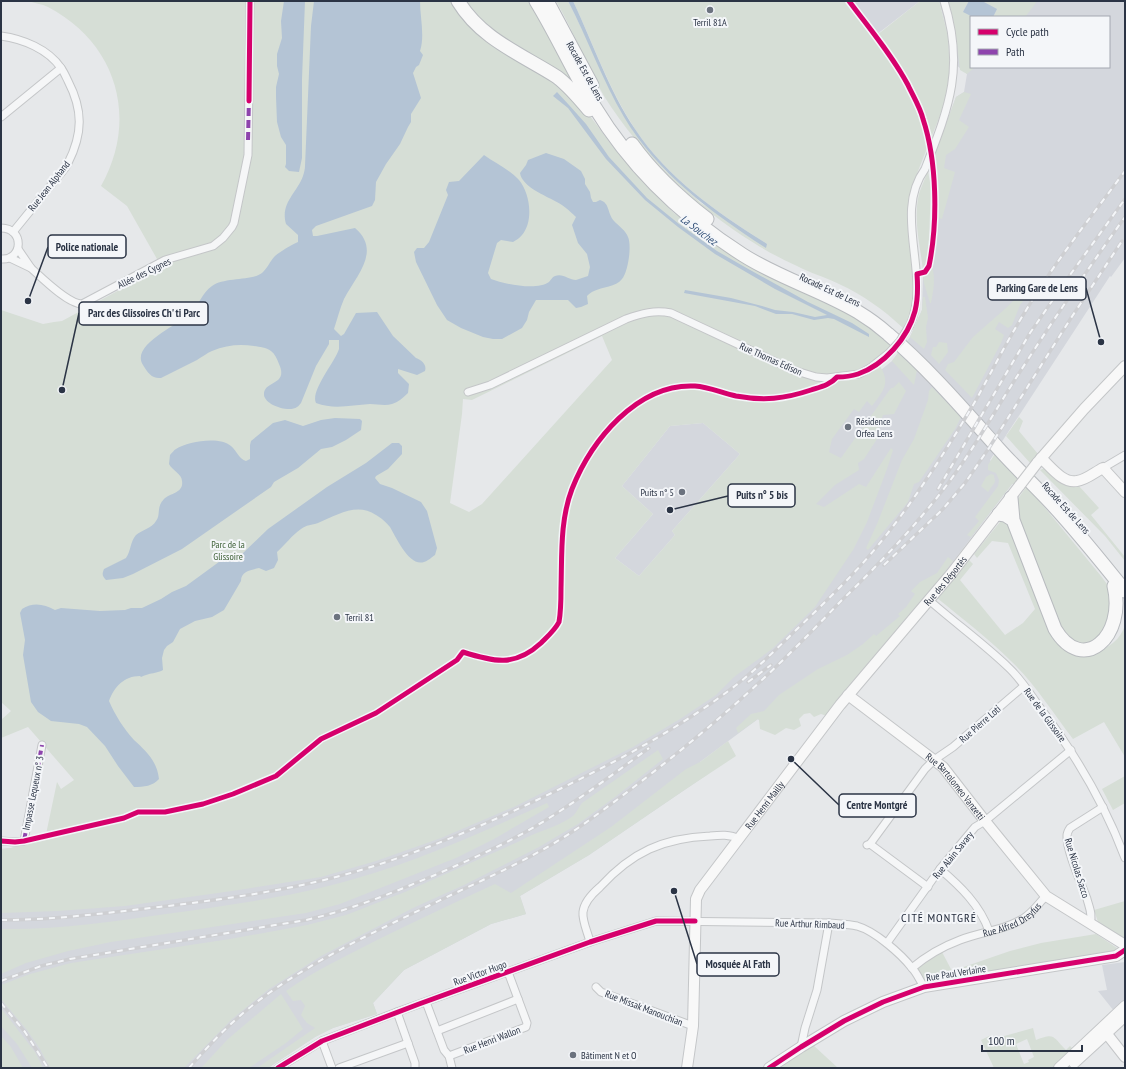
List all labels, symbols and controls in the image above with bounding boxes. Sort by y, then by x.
marker: Terril 81A [705,5,715,15]
place label: Terril 81A [693,16,727,29]
legend [970,16,1110,68]
text: Cycle path [1006,24,1049,39]
street label: Rocade Est de Lens [563,39,607,103]
text: Path [1006,44,1024,59]
street label: Rue Jean Alphand [25,158,73,214]
water label: La Souchez [678,212,721,249]
callout: Police nationale [48,235,126,258]
text: Police nationale [56,240,119,254]
street label: Allée des Cygnes [115,254,173,292]
street label: Rocade Est de Lens [798,270,863,310]
callout: Parking Gare de Lens [988,277,1086,300]
text: Parking Gare de Lens [996,281,1078,295]
callout: Parc des Glissoires Ch' ti Parc [79,302,208,325]
text: Parc des Glissoires Ch' ti Parc [88,306,200,320]
street label: Rue Thomas Edison [738,339,804,379]
place label: Résidence Orfea Lens [856,415,893,440]
marker: Résidence Orfea Lens [843,422,853,432]
street label: Rocade Est de Lens [1039,479,1093,537]
callout: Puits n° 5 bis [728,484,795,507]
place label: Puits n° 5 [641,486,674,499]
marker: Puits n° 5 [677,487,687,497]
text: Puits n° 5 bis [736,488,788,502]
park label: Parc de la Glissoire [211,538,245,563]
street label: Rue des Déportés [921,553,970,608]
place label: Terril 81 [345,611,374,624]
marker: Terril 81 [332,612,342,622]
street label: Rue de la Glissoire [1021,685,1069,745]
street label: Rue Pierre Loti [957,702,1003,746]
street label: Rue Bartolomeo Vanzetti [923,750,988,823]
street label: Impasse Lequeux n° 3 [19,755,47,831]
street label: Rue Henri Mailly [742,778,787,832]
callout: Centre Montgré [839,794,916,817]
text: Centre Montgré [847,798,908,812]
street label: Rue Alain Savary [930,828,976,881]
street label: Rue Nicolas Sacco [1062,837,1092,899]
street label: Rue Alfred Dreyfus [981,899,1044,939]
district label: CITÉ MONTGRÉ [901,910,977,925]
street label: Rue Arthur Rimbaud [775,916,845,932]
callout: Mosquée Al Fath [697,953,779,976]
street label: Rue Victor Hugo [452,957,508,989]
text: Mosquée Al Fath [706,957,770,971]
street label: Rue Paul Verlaine [925,962,987,984]
street label: Rue Missak Manouchian [603,987,685,1029]
street label: Rue Henri Wallon [462,1023,522,1057]
scale bar [982,1027,1082,1053]
text: 100 m [988,1033,1015,1048]
place label: Bâtiment N et O [581,1049,637,1062]
marker: Bâtiment N et O [568,1050,578,1060]

